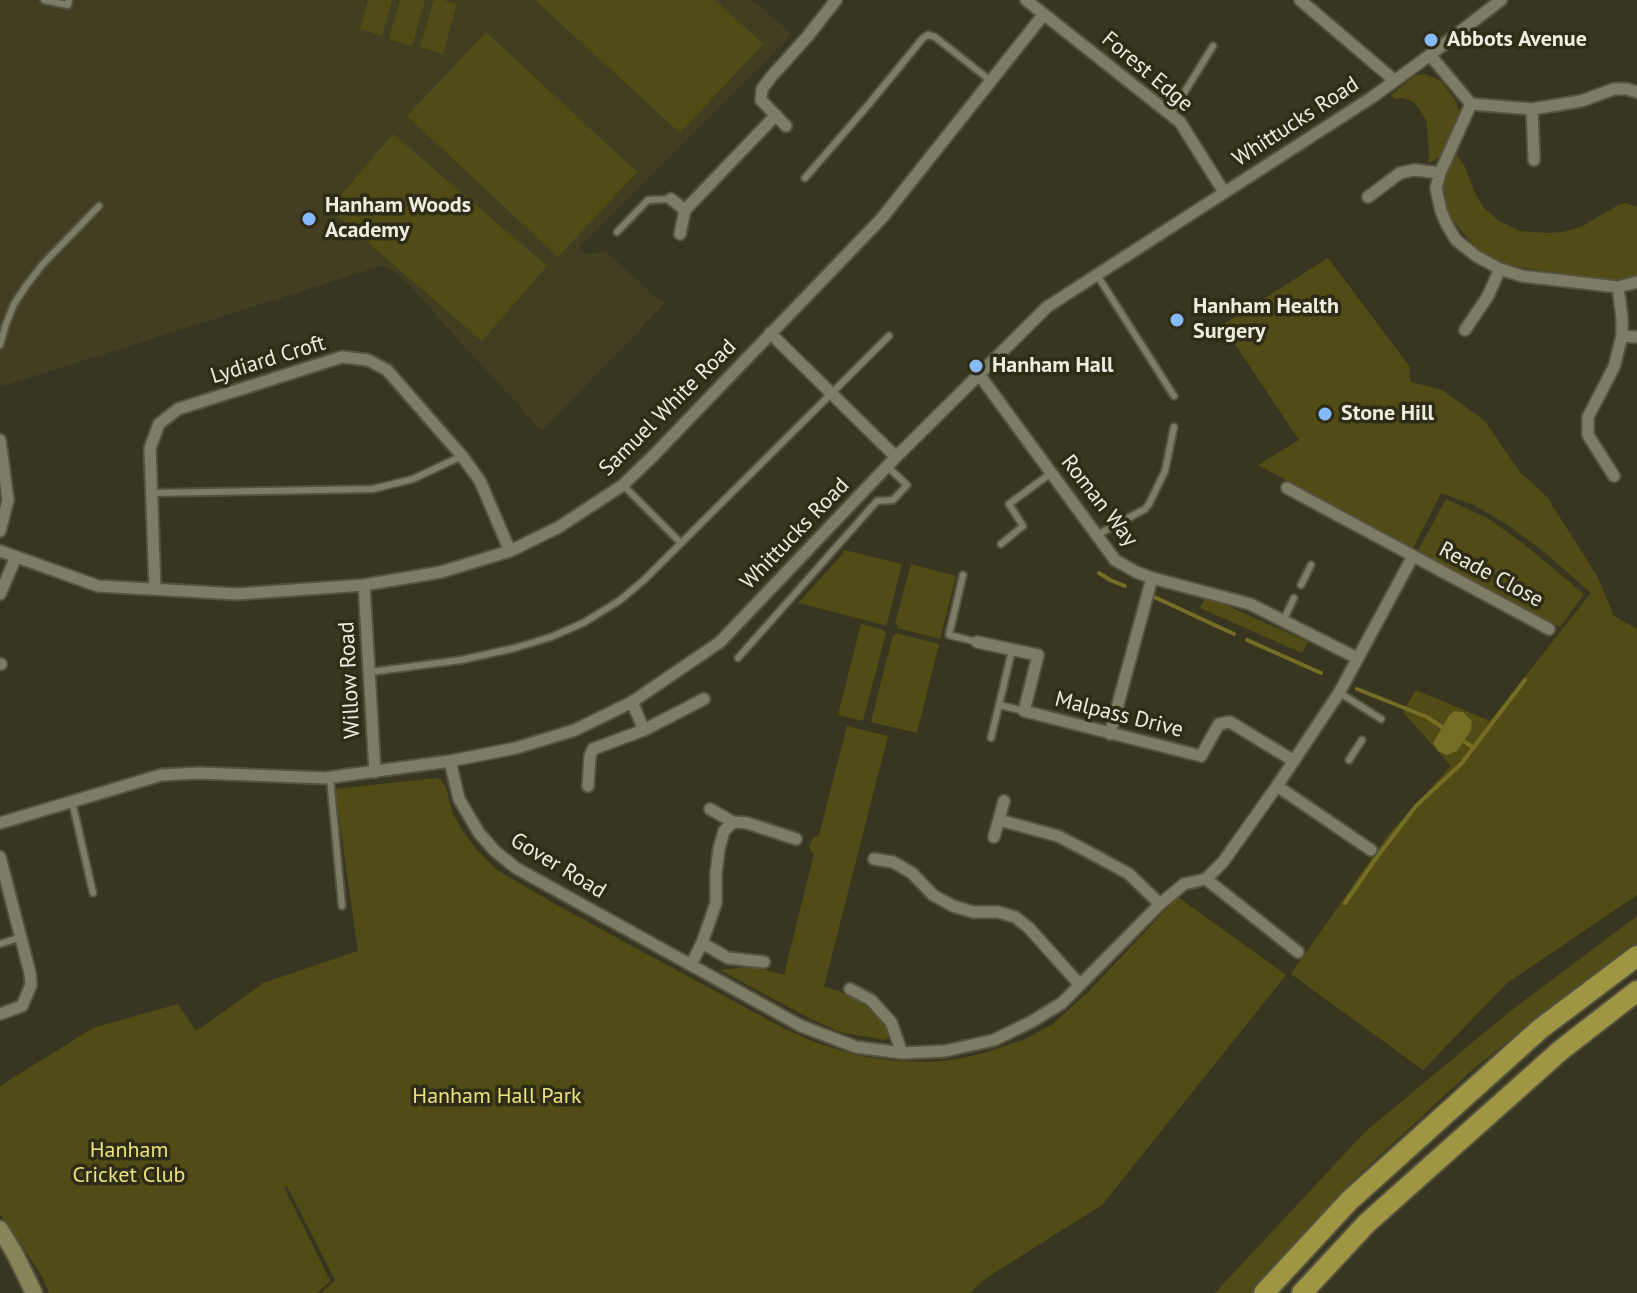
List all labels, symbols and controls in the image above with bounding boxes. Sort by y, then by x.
street label: Forest Edge [1096,26,1198,118]
place label: Abbots Avenue [1447,27,1587,53]
marker: Abbots Avenue [1422,31,1440,49]
street label: Whittucks Road [1228,71,1364,173]
place label: Hanham Woods Academy [325,193,471,244]
marker: Hanham Woods Academy [300,210,318,228]
place label: Hanham Health Surgery [1193,294,1339,346]
marker: Hanham Health Surgery [1168,311,1186,329]
street label: Lydiard Croft [207,330,329,390]
street label: Samuel White Road [594,334,742,482]
place label: Hanham Hall [992,353,1114,379]
marker: Hanham Hall [967,357,985,375]
place label: Stone Hill [1341,401,1434,427]
marker: Stone Hill [1316,405,1334,423]
street label: Roman Way [1055,450,1143,552]
street label: Whittucks Road [735,473,855,595]
street label: Reade Close [1434,537,1548,613]
street label: Willow Road [334,621,366,739]
street label: Malpass Drive [1052,686,1186,744]
street label: Gover Road [506,827,610,905]
park label: Hanham Hall Park [412,1084,582,1110]
park label: Hanham Cricket Club [73,1138,185,1190]

